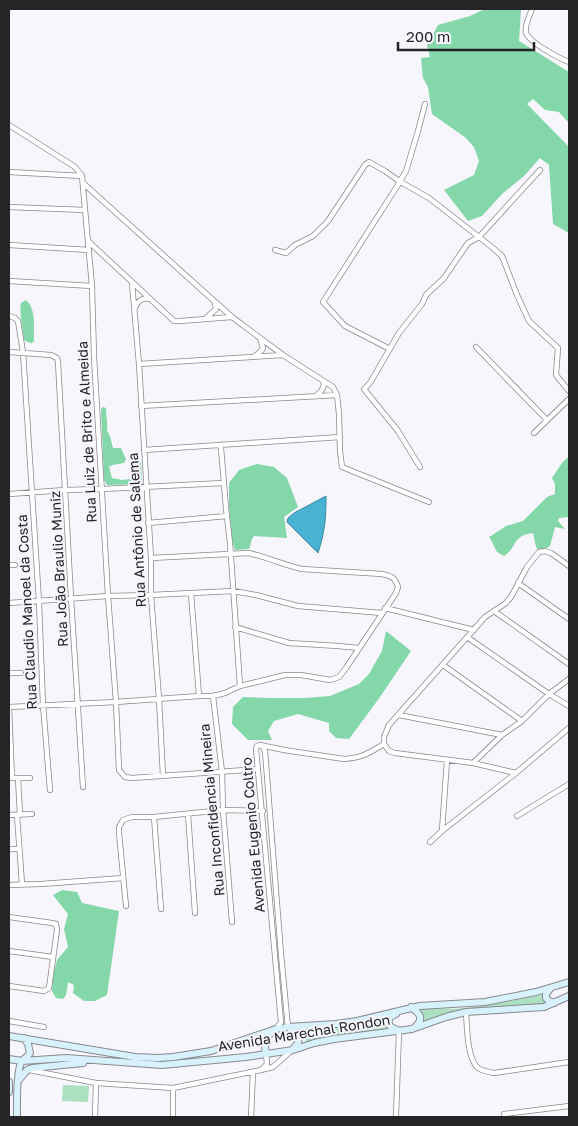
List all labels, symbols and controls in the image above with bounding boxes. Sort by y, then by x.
scale bar [398,20,534,52]
text: 200 m [406,27,450,45]
street label: Rua Luiz de Brito e Almeida [73,341,100,523]
street label: Rua Antônio de Salema [124,452,149,608]
street label: Rua João Braulio Muniz [46,491,71,648]
street label: Rua Claudio Manoel da Costa [13,514,40,710]
street label: Rua Inconfidencia Mineira [195,723,228,897]
street label: Avenida Eugenio Coltro [237,757,268,914]
street label: Avenida Marechal Rondon [217,1010,391,1055]

